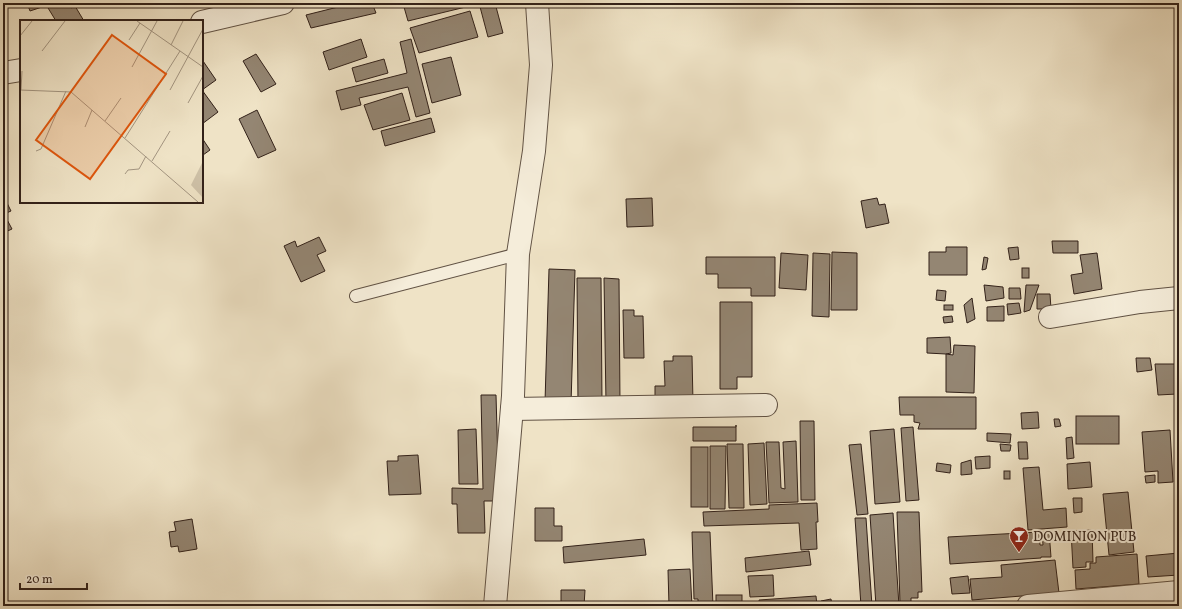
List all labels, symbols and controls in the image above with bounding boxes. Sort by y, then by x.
inset map [20,20,203,203]
bar icon: DOMINION PUB [1008,525,1030,553]
place label: DOMINION PUB [1033,528,1137,547]
scale bar [20,565,87,591]
text: 20 m [26,572,53,588]

